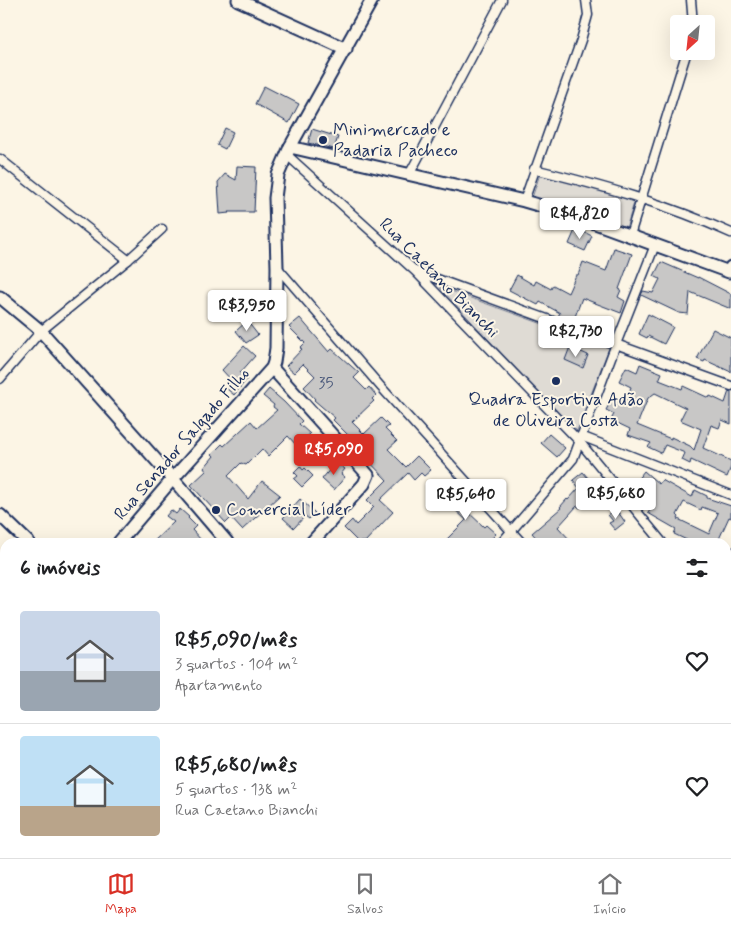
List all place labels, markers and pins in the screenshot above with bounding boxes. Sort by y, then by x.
place label: Minimercado e Padaria Pacheco [333,118,458,163]
marker: Minimercado e Padaria Pacheco [317,134,329,146]
pin: R$4,820 [534,198,626,240]
pin: R$3,950 [201,290,293,332]
pin: R$2,730 [530,316,622,358]
marker: Quadra Esportiva Adão de Oliveira Costa [550,375,562,387]
place label: Quadra Esportiva Adão de Oliveira Costa [468,388,644,433]
pin: R$5,090 [288,434,380,476]
pin: R$5,640 [420,478,512,521]
pin: R$5,680 [570,478,662,520]
place label: Comercial Líder [226,498,351,522]
marker: Comercial Líder [210,504,222,516]

